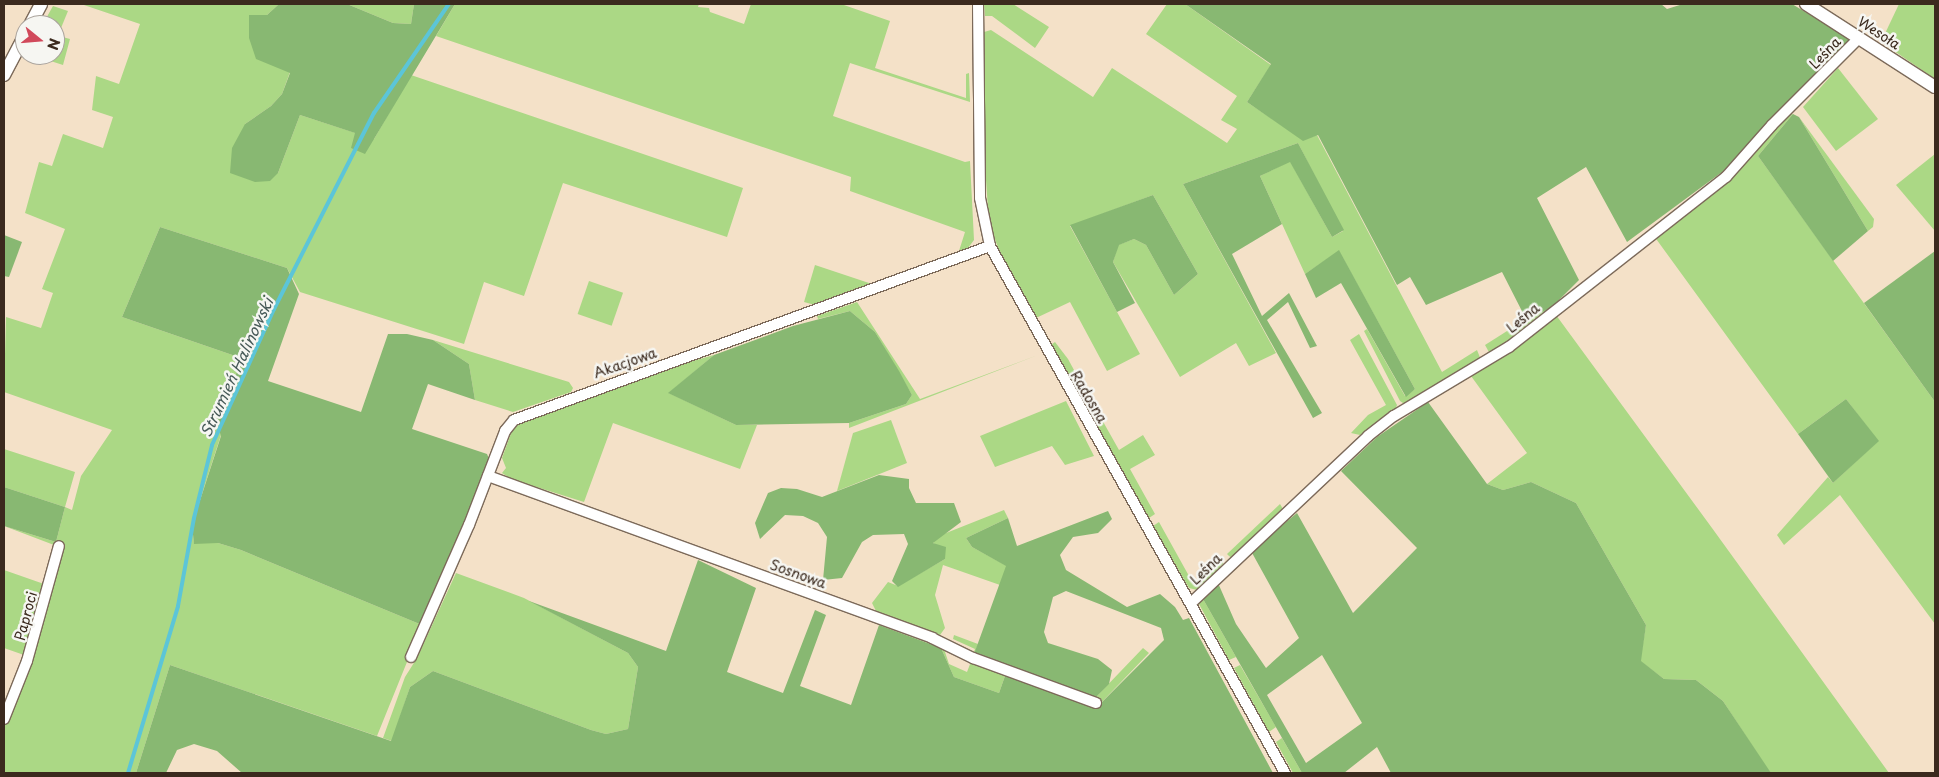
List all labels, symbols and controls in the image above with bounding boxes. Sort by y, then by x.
street label: Wesoła [1855,13,1903,53]
north arrow [15,15,65,65]
street label: Leśna [1806,34,1844,72]
text: N [42,36,66,53]
water label: Strumień Halinowski [196,295,276,439]
street label: Leśna [1503,300,1543,336]
street label: Akacjowa [591,344,659,382]
street label: Radosna [1067,368,1111,426]
street label: Leśna [1187,550,1225,588]
street label: Sosnowa [768,556,828,592]
street label: Paproci [11,590,41,642]

